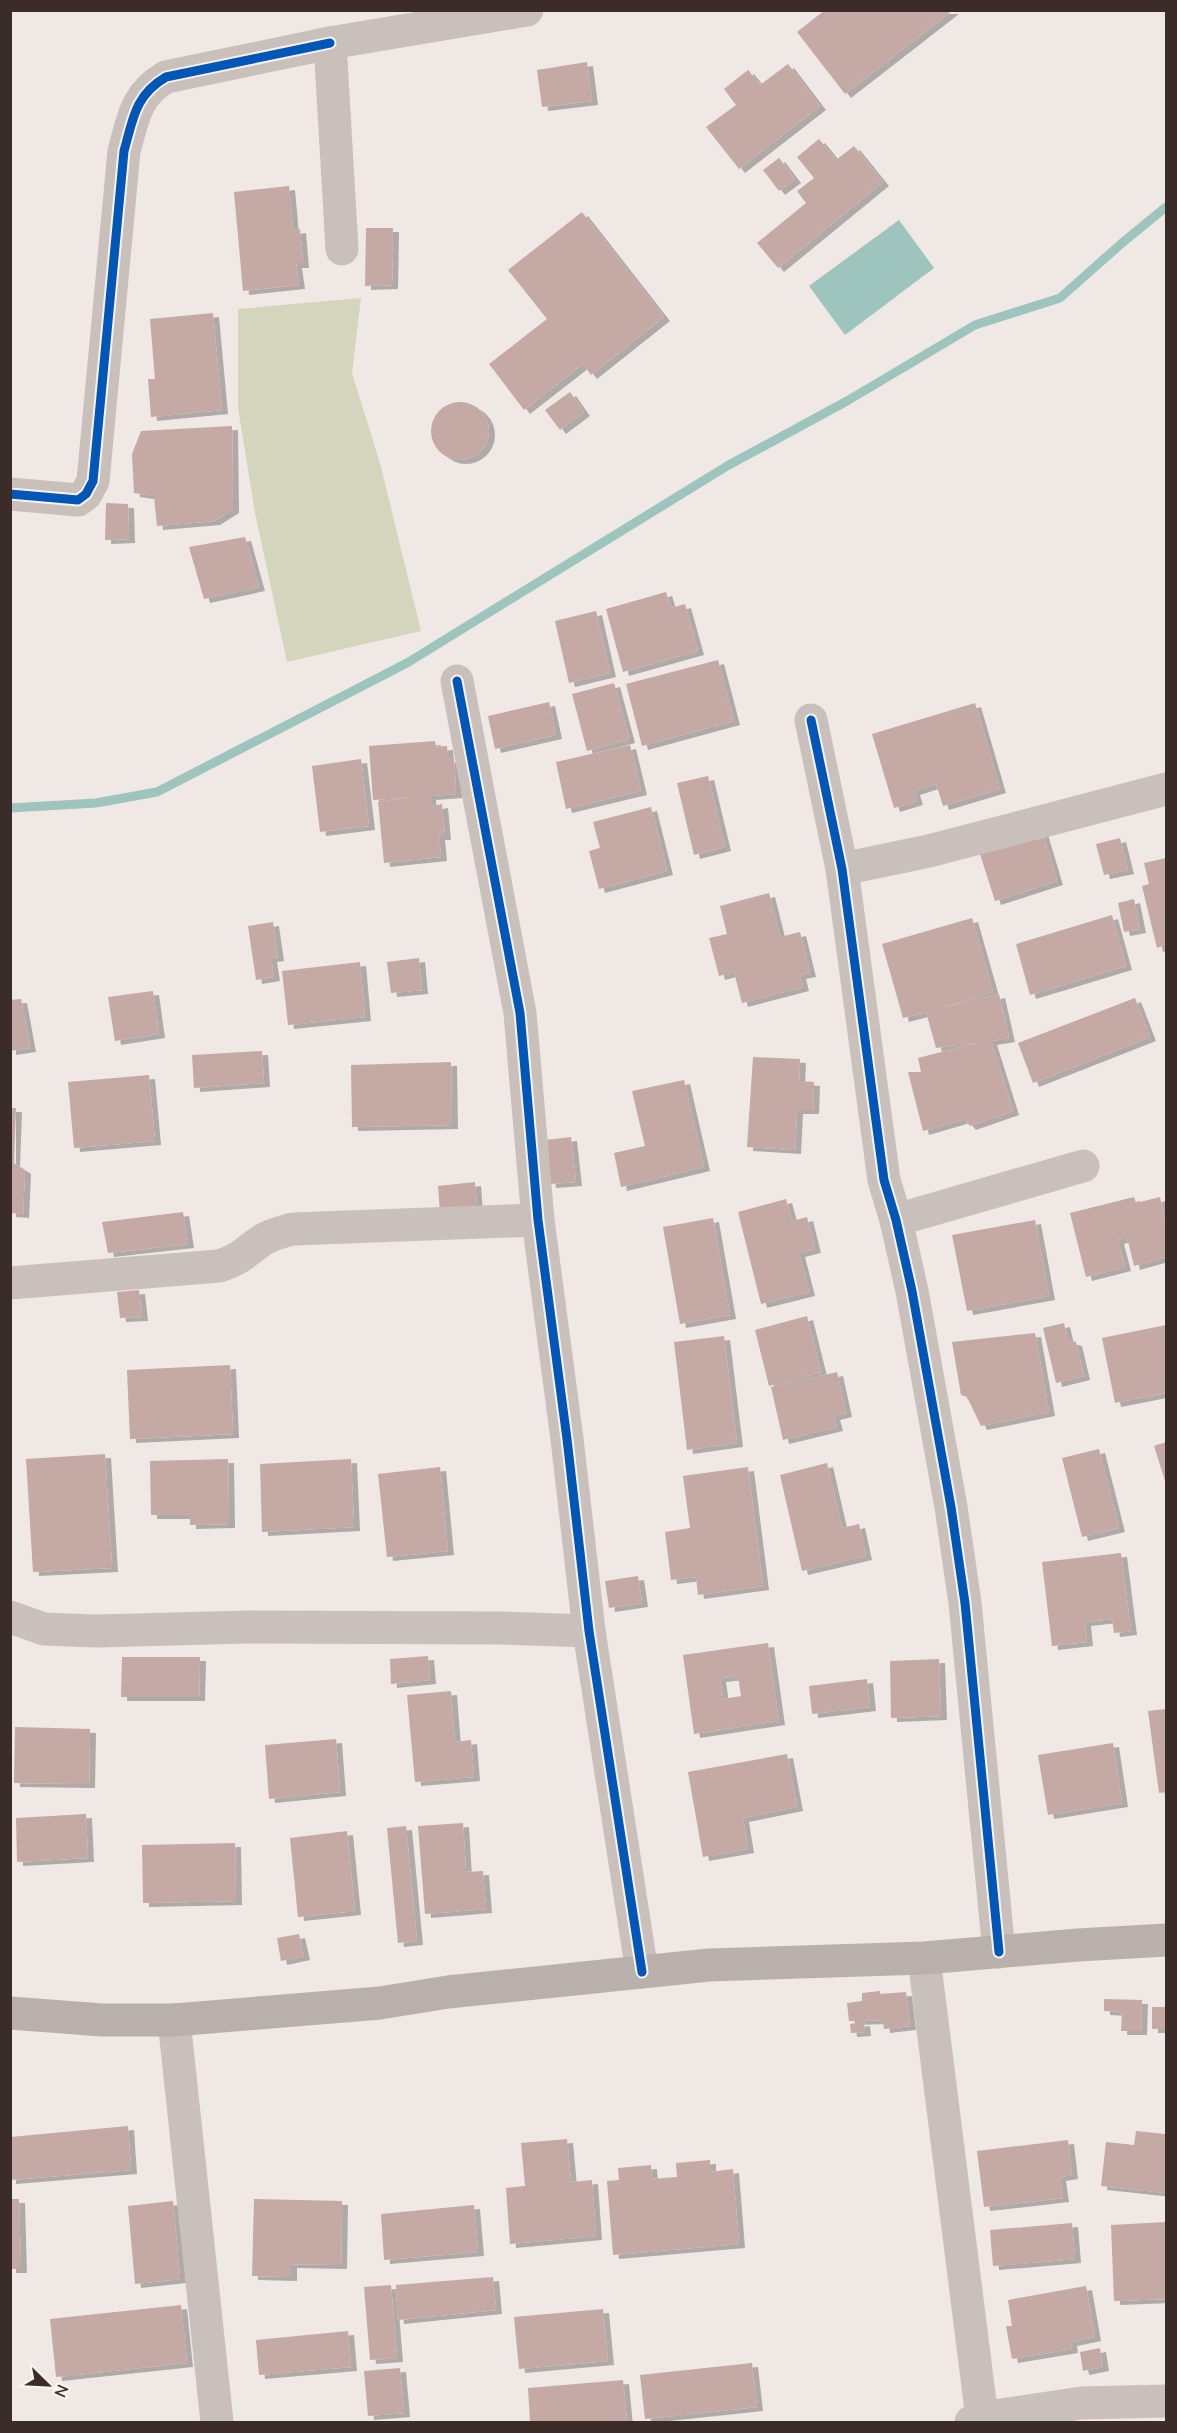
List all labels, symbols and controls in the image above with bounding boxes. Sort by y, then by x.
north arrow [18,2355,78,2415]
text: N [48,2381,73,2401]

